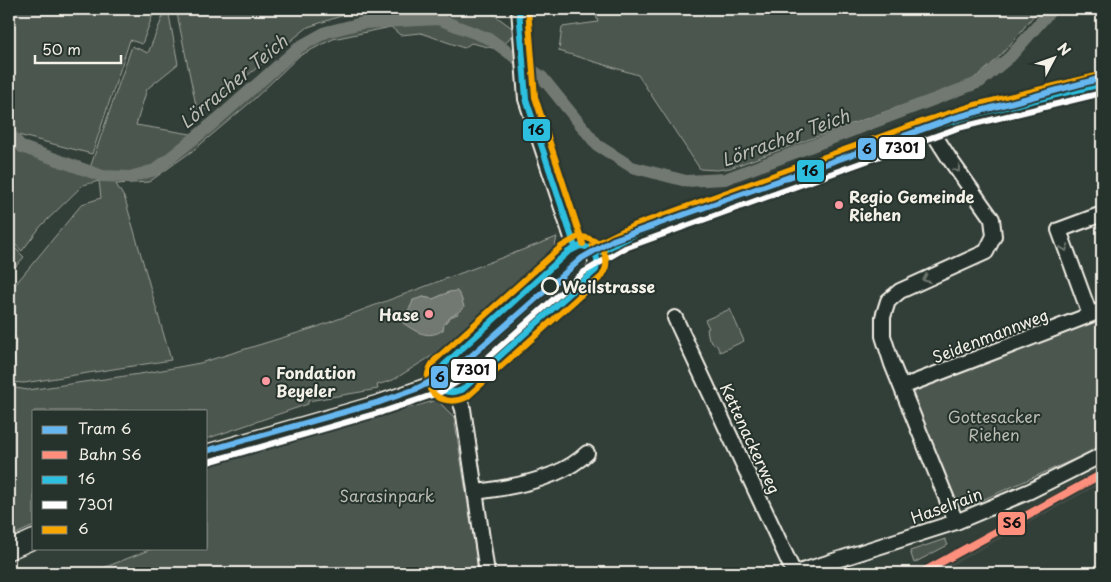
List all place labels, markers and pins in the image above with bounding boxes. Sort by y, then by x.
place label: Regio Gemeinde Riehen [849,184,975,226]
marker: Regio Gemeinde Riehen [833,199,845,211]
place label: Weilstrasse [562,274,656,298]
marker: Weilstrasse [541,277,559,295]
place label: Hase [379,302,419,326]
marker: Hase [423,308,435,320]
place label: Fondation Beyeler [276,360,356,402]
marker: Fondation Beyeler [260,375,272,387]

